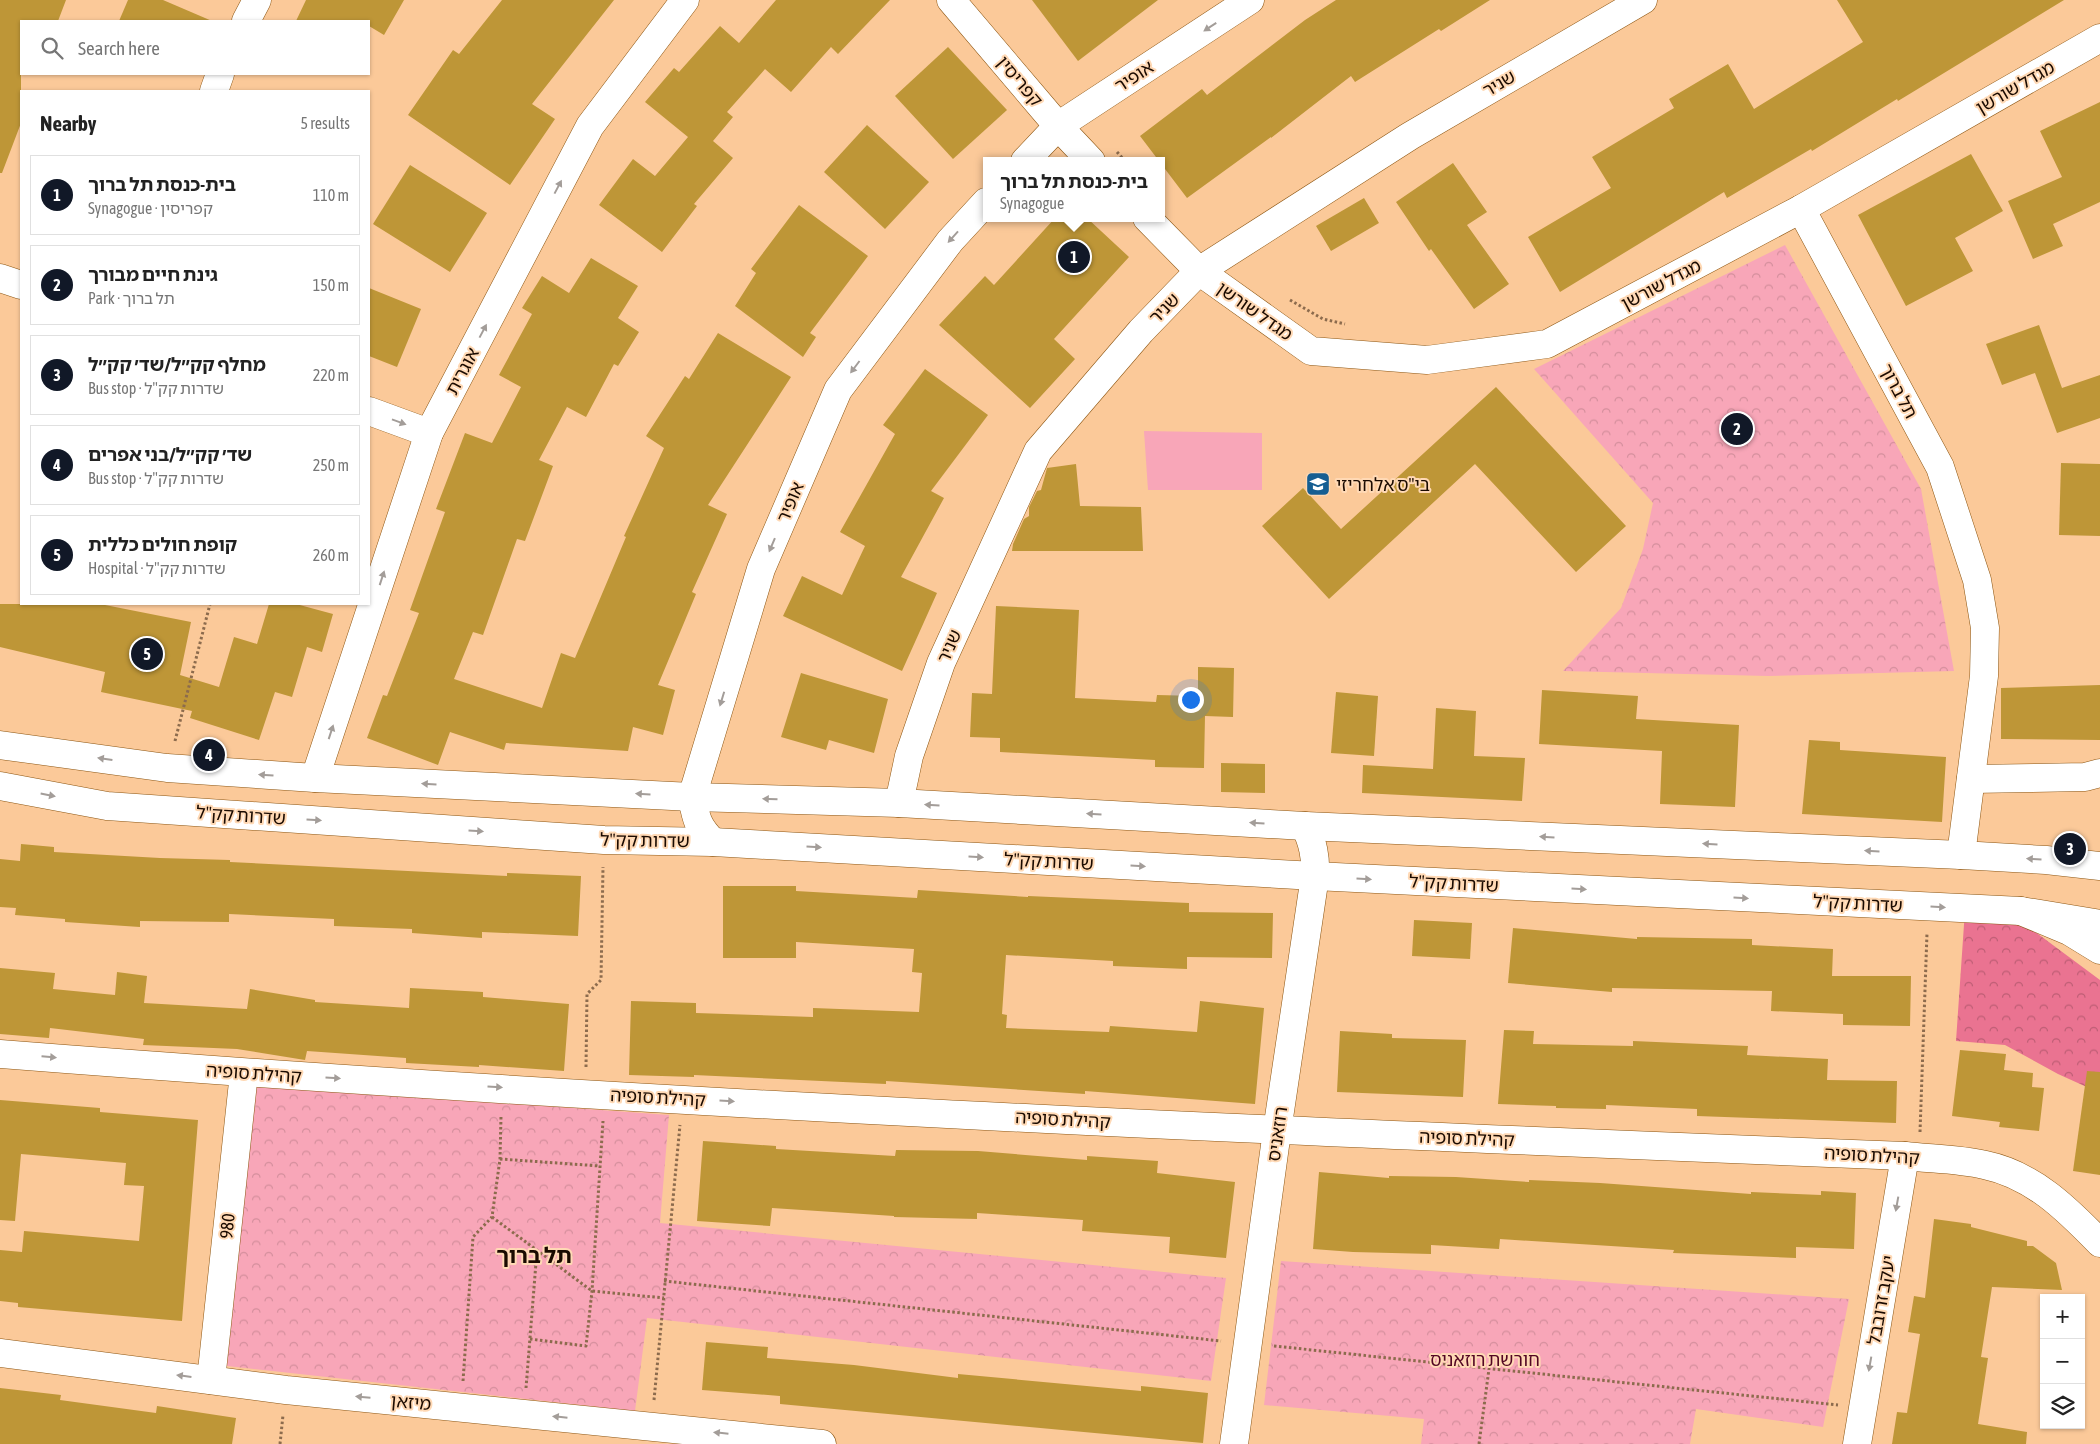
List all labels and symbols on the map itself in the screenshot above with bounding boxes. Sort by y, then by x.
one-way arrow [1203,22,1216,31]
street label: קפריסין [993,51,1047,111]
street label: אופיר [1111,56,1157,96]
street label: מגדל שורשן [1972,56,2058,118]
street label: שניר [1479,65,1519,101]
one-way arrow [554,180,562,194]
one-way arrow [948,231,959,244]
pin: 1 [1058,238,1090,276]
street label: מגדל שורשן [1618,254,1704,314]
street label: מגדל שורשן [1213,277,1297,345]
street label: שניר [1145,288,1183,328]
one-way arrow [479,324,487,338]
street label: אוגרית [441,344,483,398]
one-way arrow [850,360,860,374]
street label: תל ברוך [1876,360,1922,422]
pin: 2 [1721,410,1753,448]
one-way arrow [392,418,407,426]
school or university icon: בי"ס אלחריזי [1305,471,1331,497]
place label: בי"ס אלחריזי [1336,474,1430,495]
street label: אופיר [772,479,808,525]
one-way arrow [767,538,775,552]
one-way arrow [378,570,386,585]
street label: שניר [932,626,966,666]
pin: 5 [131,635,163,673]
your location [1178,687,1204,713]
one-way arrow [717,692,725,707]
one-way arrow [327,724,335,739]
pin: 4 [193,736,225,774]
one-way arrow [96,755,112,763]
one-way arrow [258,770,274,778]
one-way arrow [420,779,436,787]
one-way arrow [635,790,651,798]
one-way arrow [40,792,56,800]
one-way arrow [762,795,778,803]
street label: שדרות קק"ל [196,801,286,829]
one-way arrow [924,801,940,809]
one-way arrow [1086,810,1102,818]
one-way arrow [306,817,322,825]
one-way arrow [1248,818,1264,826]
one-way arrow [468,828,484,836]
street label: שדרות קק"ל [600,829,690,851]
pin: 3 [2054,830,2086,868]
one-way arrow [1539,832,1555,840]
one-way arrow [1701,839,1717,847]
one-way arrow [806,844,822,852]
one-way arrow [1864,847,1880,855]
street label: שדרות קק"ל [1004,848,1094,874]
one-way arrow [968,853,984,861]
one-way arrow [2026,855,2042,863]
one-way arrow [1131,862,1147,870]
street label: שדרות קק"ל [1409,870,1499,896]
one-way arrow [1356,875,1372,883]
one-way arrow [1571,886,1587,894]
street label: שדרות קק"ל [1813,890,1903,916]
one-way arrow [1733,894,1749,902]
one-way arrow [1930,904,1946,912]
one-way arrow [41,1054,57,1062]
street label: קהילת סופיה [206,1059,302,1087]
one-way arrow [325,1075,341,1083]
one-way arrow [487,1084,503,1092]
street label: קהילת סופיה [610,1084,706,1110]
one-way arrow [719,1098,735,1106]
street label: רוזאניס [1263,1105,1291,1163]
street label: קהילת סופיה [1015,1106,1111,1132]
street label: קהילת סופיה [1419,1126,1515,1150]
street label: קהילת סופיה [1824,1142,1920,1168]
one-way arrow [1893,1196,1901,1212]
street label: 980 [215,1212,239,1240]
district label: תל ברוך [496,1242,572,1268]
street label: יעקב זרובבל [1863,1254,1899,1346]
park label: חורשת רוזאניס [1430,1349,1540,1370]
one-way arrow [1866,1356,1874,1372]
one-way arrow [176,1372,192,1380]
street label: מיזאן [390,1390,432,1414]
one-way arrow [355,1393,371,1401]
one-way arrow [551,1413,567,1421]
one-way arrow [713,1429,729,1437]

